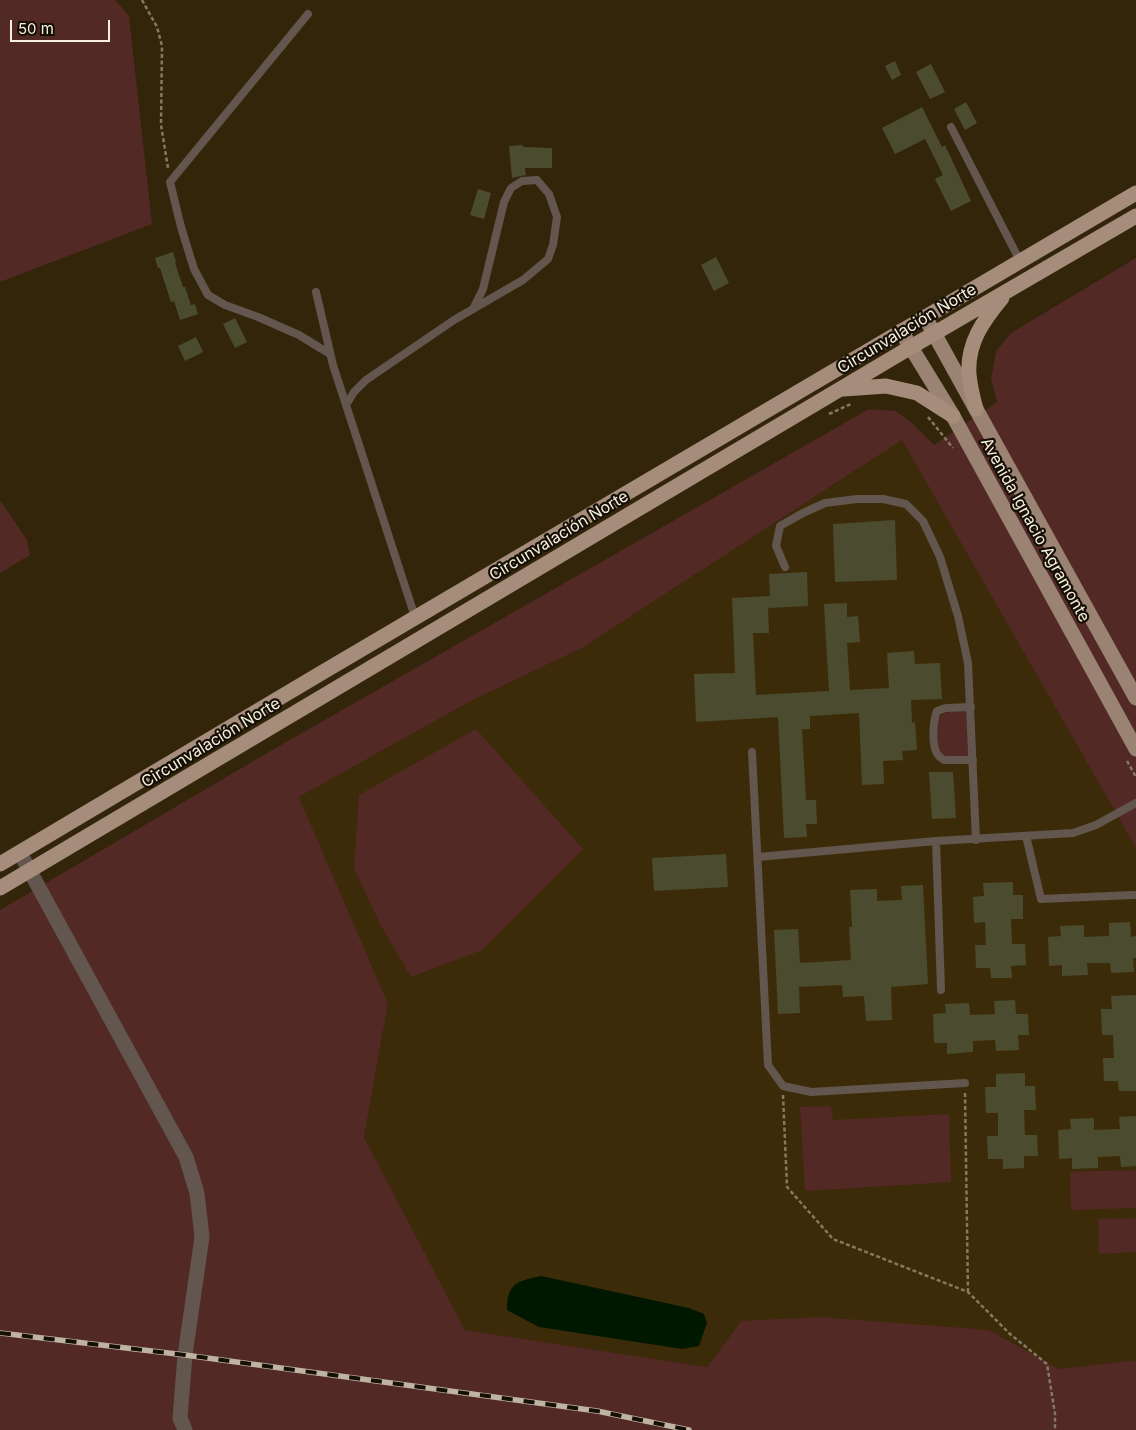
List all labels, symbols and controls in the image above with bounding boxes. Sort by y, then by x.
scale bar [12,10,112,42]
text: 50 m [18,19,54,38]
street label: Circunvalación Norte [834,280,980,378]
street label: Avenida Ignacio Agramonte [976,435,1094,625]
street label: Circunvalación Norte [486,487,632,585]
street label: Circunvalación Norte [138,694,284,792]

